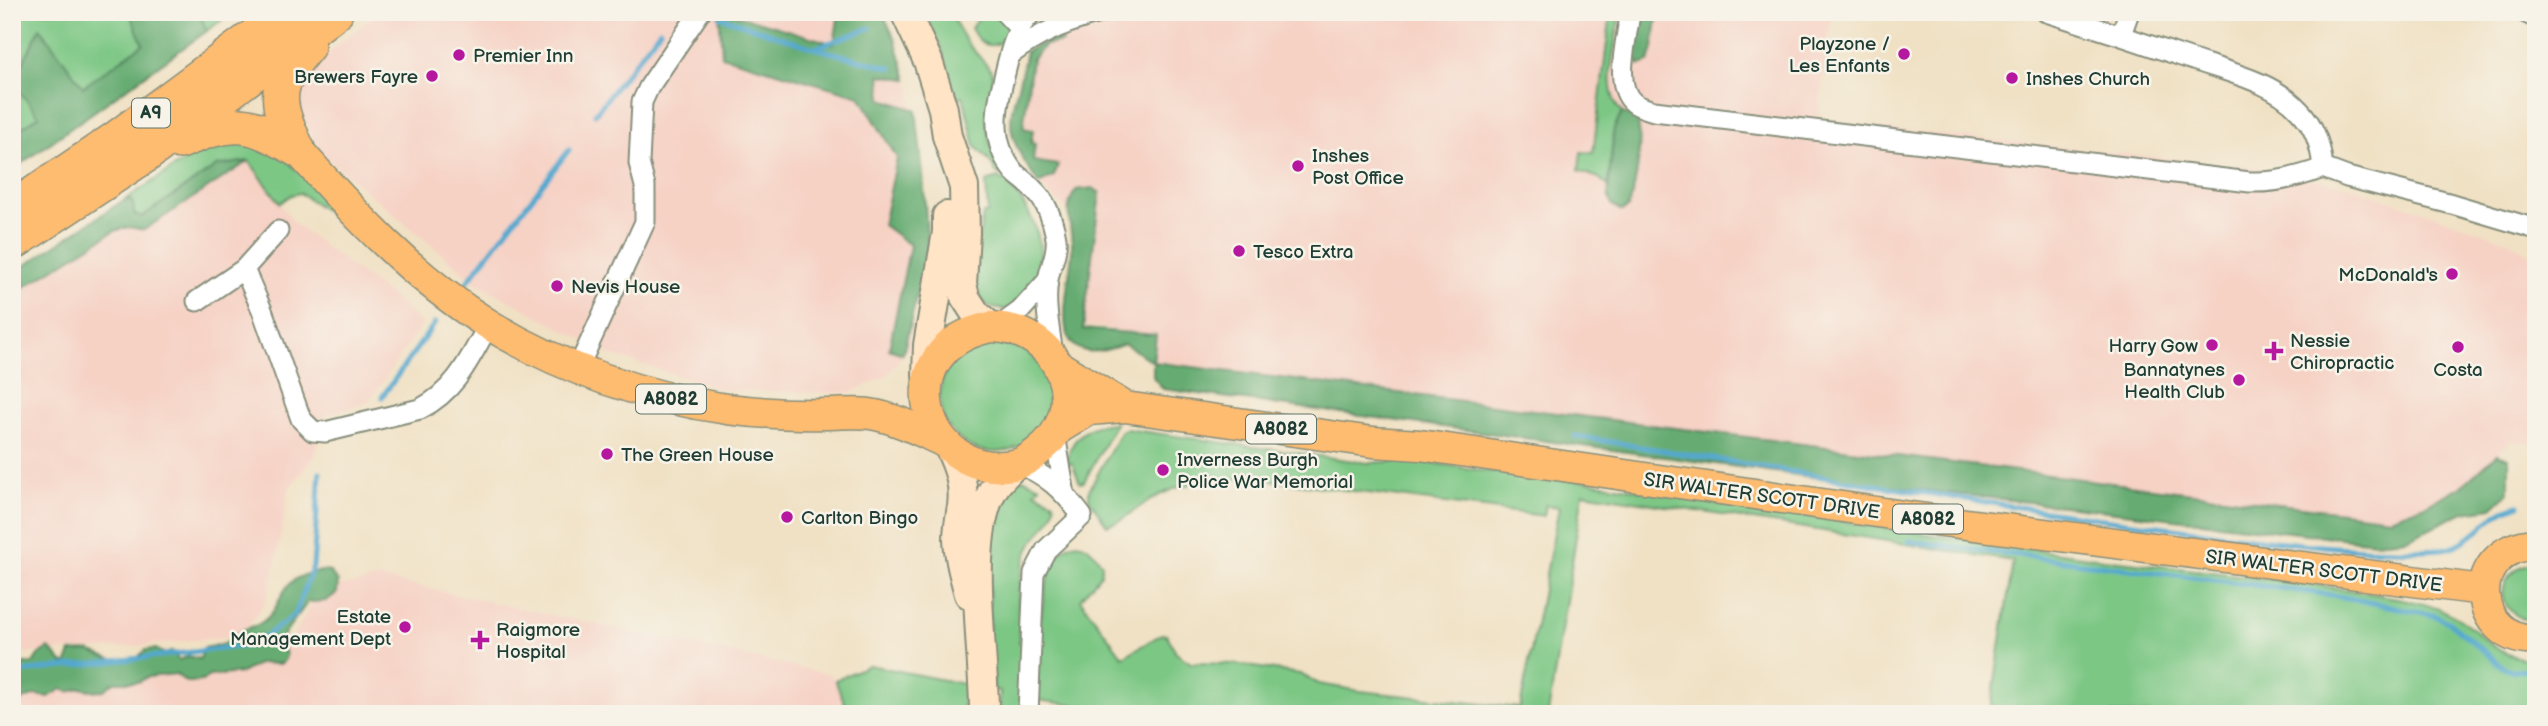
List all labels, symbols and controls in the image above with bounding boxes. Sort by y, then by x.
place label: Playzone / Les Enfants [1789,33,1890,78]
place label: Premier Inn [473,45,573,68]
marker: Playzone / Les Enfants [1896,46,1912,62]
marker: Premier Inn [451,47,467,63]
place label: Brewers Fayre [294,66,418,89]
marker: Brewers Fayre [424,68,440,84]
place label: Inshes Church [2026,68,2150,91]
marker: Inshes Church [2004,70,2020,86]
road number: A9 [132,98,170,128]
place label: Inshes Post Office [1312,145,1404,190]
marker: Inshes Post Office [1290,158,1306,174]
place label: Tesco Extra [1253,241,1354,264]
marker: Tesco Extra [1231,243,1247,259]
place label: McDonald's [2338,264,2438,287]
marker: McDonald's [2444,266,2460,282]
place label: Nevis House [571,276,680,299]
marker: Nevis House [549,278,565,294]
place label: Nessie Chiropractic [2290,330,2394,375]
place label: Harry Gow [2109,335,2198,358]
marker: Harry Gow [2204,337,2220,353]
marker: Costa [2450,339,2466,355]
marker: Nessie Chiropractic [2264,341,2284,361]
place label: Bannatynes Health Club [2123,359,2225,404]
place label: Costa [2433,359,2483,382]
marker: Bannatynes Health Club [2231,372,2247,388]
road number: A8082 [636,384,706,414]
road number: A8082 [1246,414,1316,444]
place label: The Green House [621,444,774,467]
marker: The Green House [599,446,615,462]
place label: Inverness Burgh Police War Memorial [1177,449,1353,494]
marker: Inverness Burgh Police War Memorial [1155,462,1171,478]
street label: SIR WALTER SCOTT DRIVE [1642,469,1881,524]
road number: A8082 [1893,504,1963,534]
place label: Carlton Bingo [801,507,918,530]
marker: Carlton Bingo [779,509,795,525]
street label: SIR WALTER SCOTT DRIVE [2204,546,2443,597]
place label: Estate Management Dept [230,606,391,651]
marker: Estate Management Dept [397,619,413,635]
place label: Raigmore Hospital [496,619,580,664]
marker: Raigmore Hospital [470,630,490,650]

